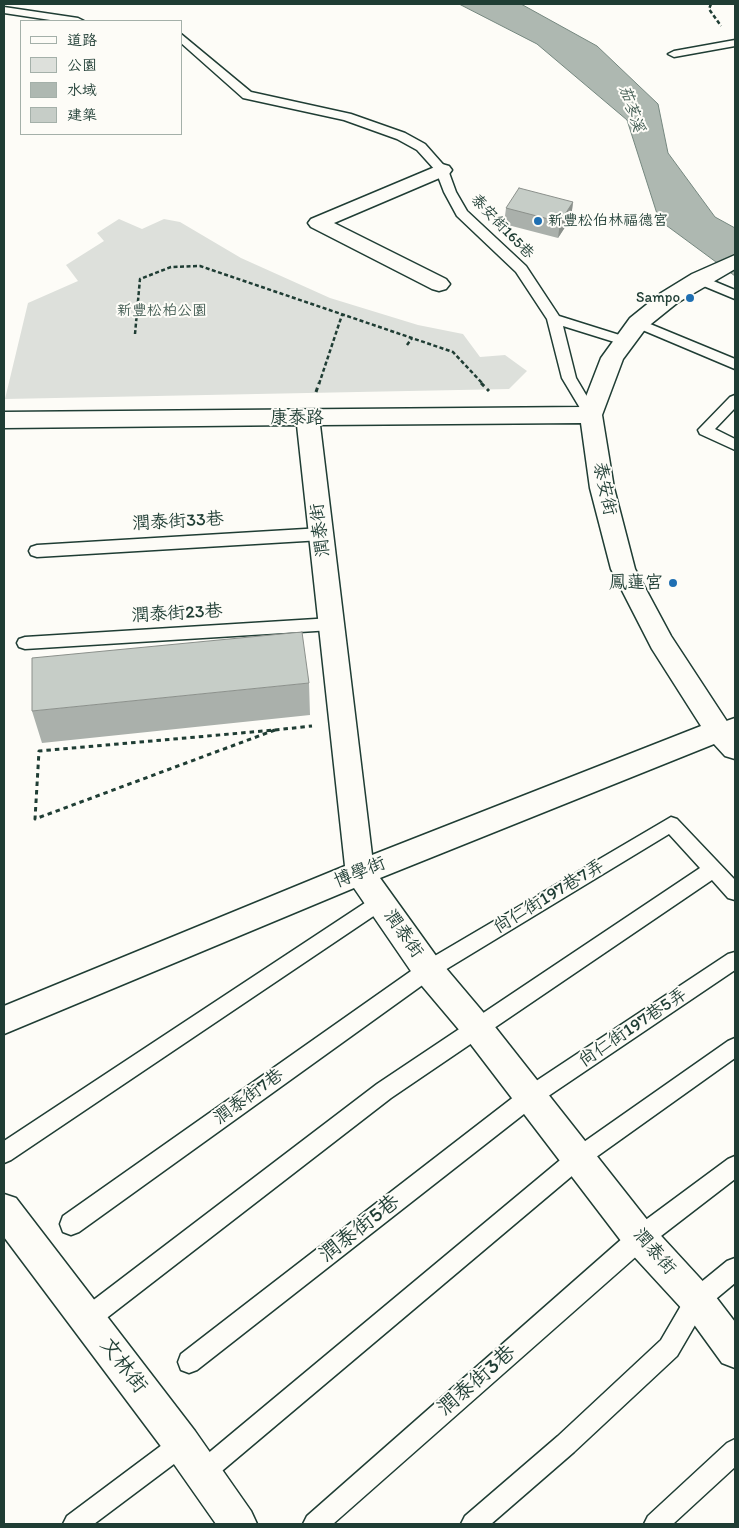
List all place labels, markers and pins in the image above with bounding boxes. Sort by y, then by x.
place label: 新豐松伯林福德宫 [548,212,668,230]
marker: 新豐松伯林福德宫 [532,215,544,227]
place label: Sampo [636,289,680,307]
marker: Sampo [684,292,696,304]
place label: 鳳蓮宮 [609,572,663,594]
marker: 鳳蓮宮 [667,577,679,589]

